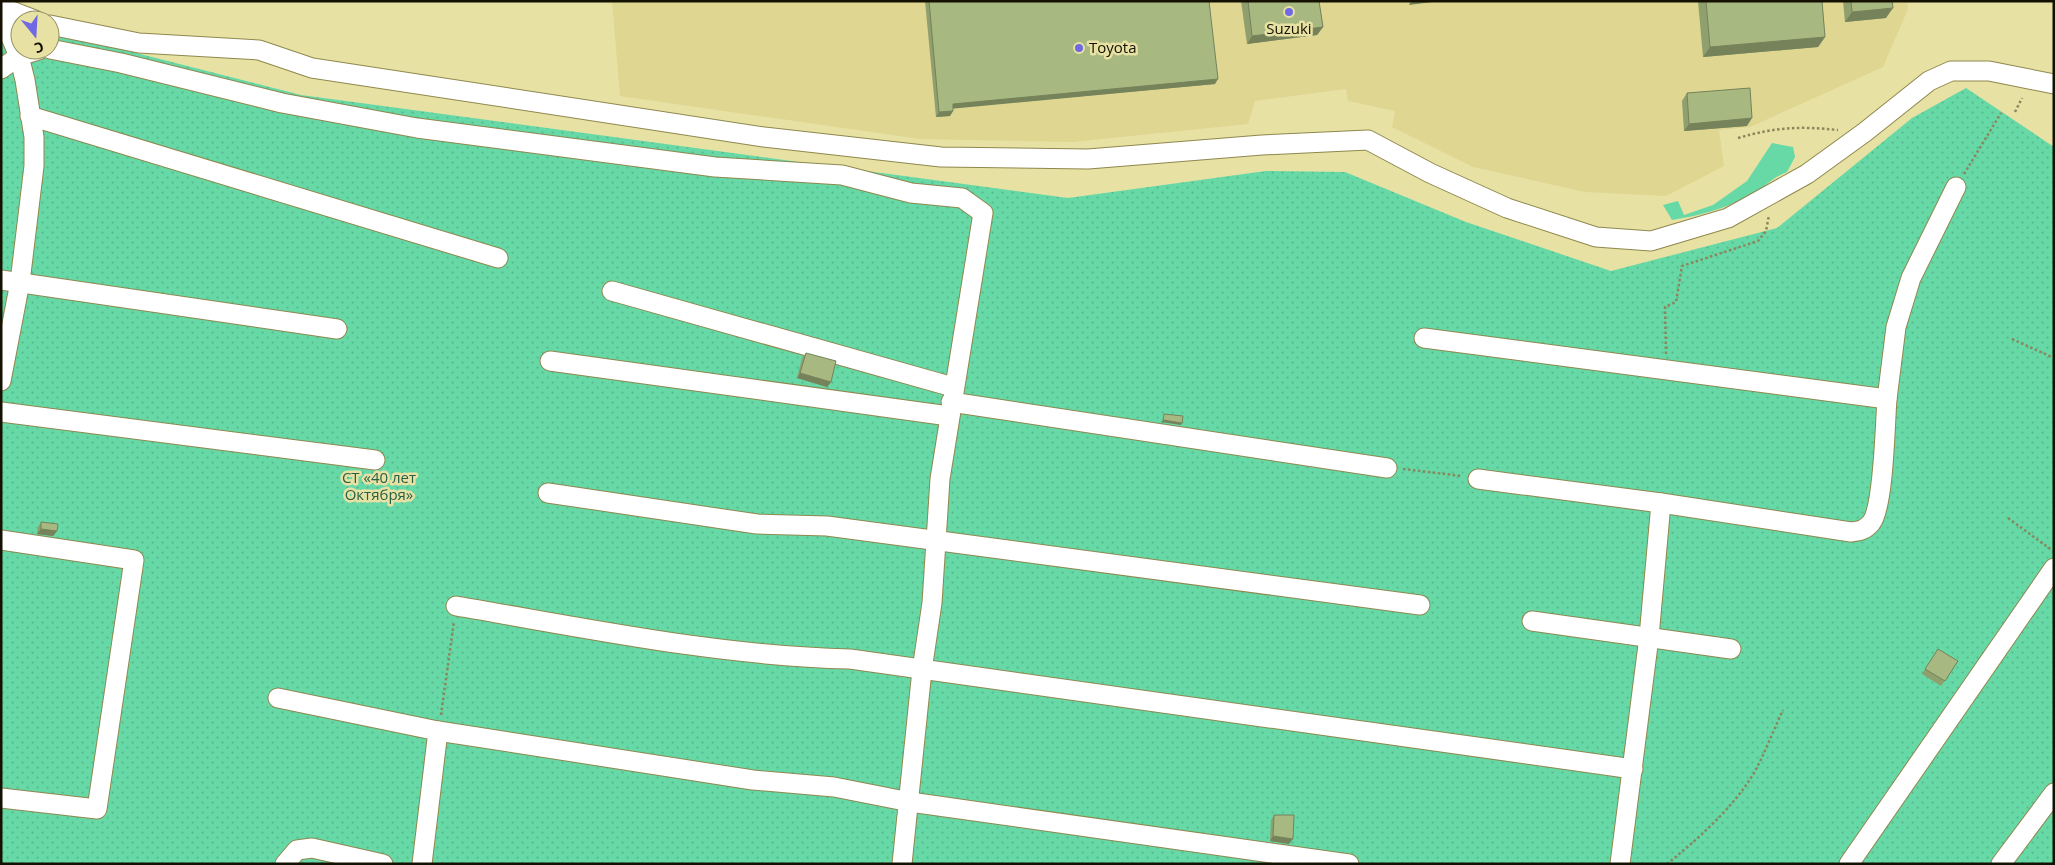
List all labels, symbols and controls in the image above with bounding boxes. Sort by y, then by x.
marker: Suzuki [1283,6,1295,18]
north arrow [10,10,60,60]
place label: Suzuki [1266,18,1312,38]
text: С [32,37,46,58]
place label: Toyota [1089,37,1137,57]
marker: Toyota [1073,42,1085,54]
park label: СТ «40 лет Октября» [342,467,416,504]

